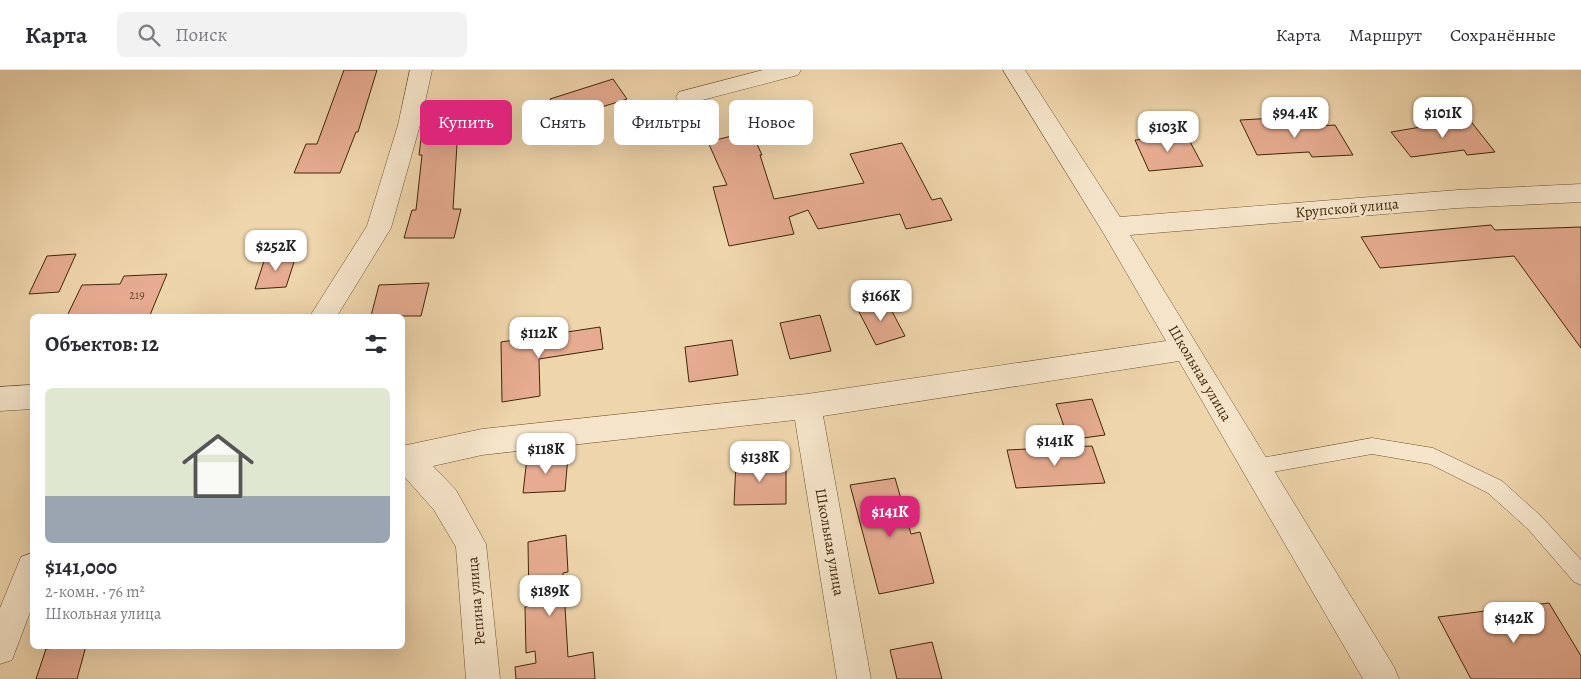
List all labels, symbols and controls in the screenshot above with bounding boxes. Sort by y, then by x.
search box [117,12,467,57]
text: Карта [25,19,87,51]
icon: search [135,21,163,49]
text: Поиск [175,22,227,48]
text: Карта [1276,23,1321,47]
text: Маршрут [1349,23,1422,47]
text: Сохранённые [1450,23,1556,47]
pin: $94.4K [1254,97,1336,139]
pin: $101K [1408,97,1478,139]
chip: Купить [420,100,512,145]
chip: Снять [522,100,604,145]
chip: Фильтры [614,100,719,145]
chip: Новое [729,100,813,145]
text: $94.4K [1273,102,1317,124]
text: $101K [1424,102,1462,124]
pin: $103K [1133,111,1203,153]
text: $103K [1149,116,1187,138]
street label: Крупской улица [1294,194,1400,222]
pin: $252K [241,230,311,272]
text: $252K [256,235,296,257]
pin: $166K [846,280,916,322]
text: $166K [862,285,900,307]
house number: 219 [129,287,145,303]
pin: $112K [504,316,574,359]
street label: Школьная улица [1163,321,1237,425]
text: $112K [520,322,558,344]
text: Объектов: 12 [45,330,159,358]
icon: filters [362,330,390,358]
icon: home [173,421,263,511]
pin: $141K [1020,424,1090,467]
text: $141K [1037,430,1073,452]
pin: $118K [511,432,581,475]
text: $118K [527,438,565,460]
pin: $138K [725,440,795,483]
text: $138K [741,446,779,468]
street label: Школьная улица [811,487,849,598]
pin: $141K [855,496,925,538]
text: $141K [872,501,908,523]
text: $141,000 [45,553,117,581]
street label: Репина улица [462,556,490,646]
pin: $189K [515,574,585,617]
text: $189K [531,580,569,602]
text: 2-комн. · 76 m² [45,581,145,603]
pin: $142K [1479,602,1549,644]
text: Школьная улица [45,603,161,625]
text: $142K [1495,607,1533,629]

